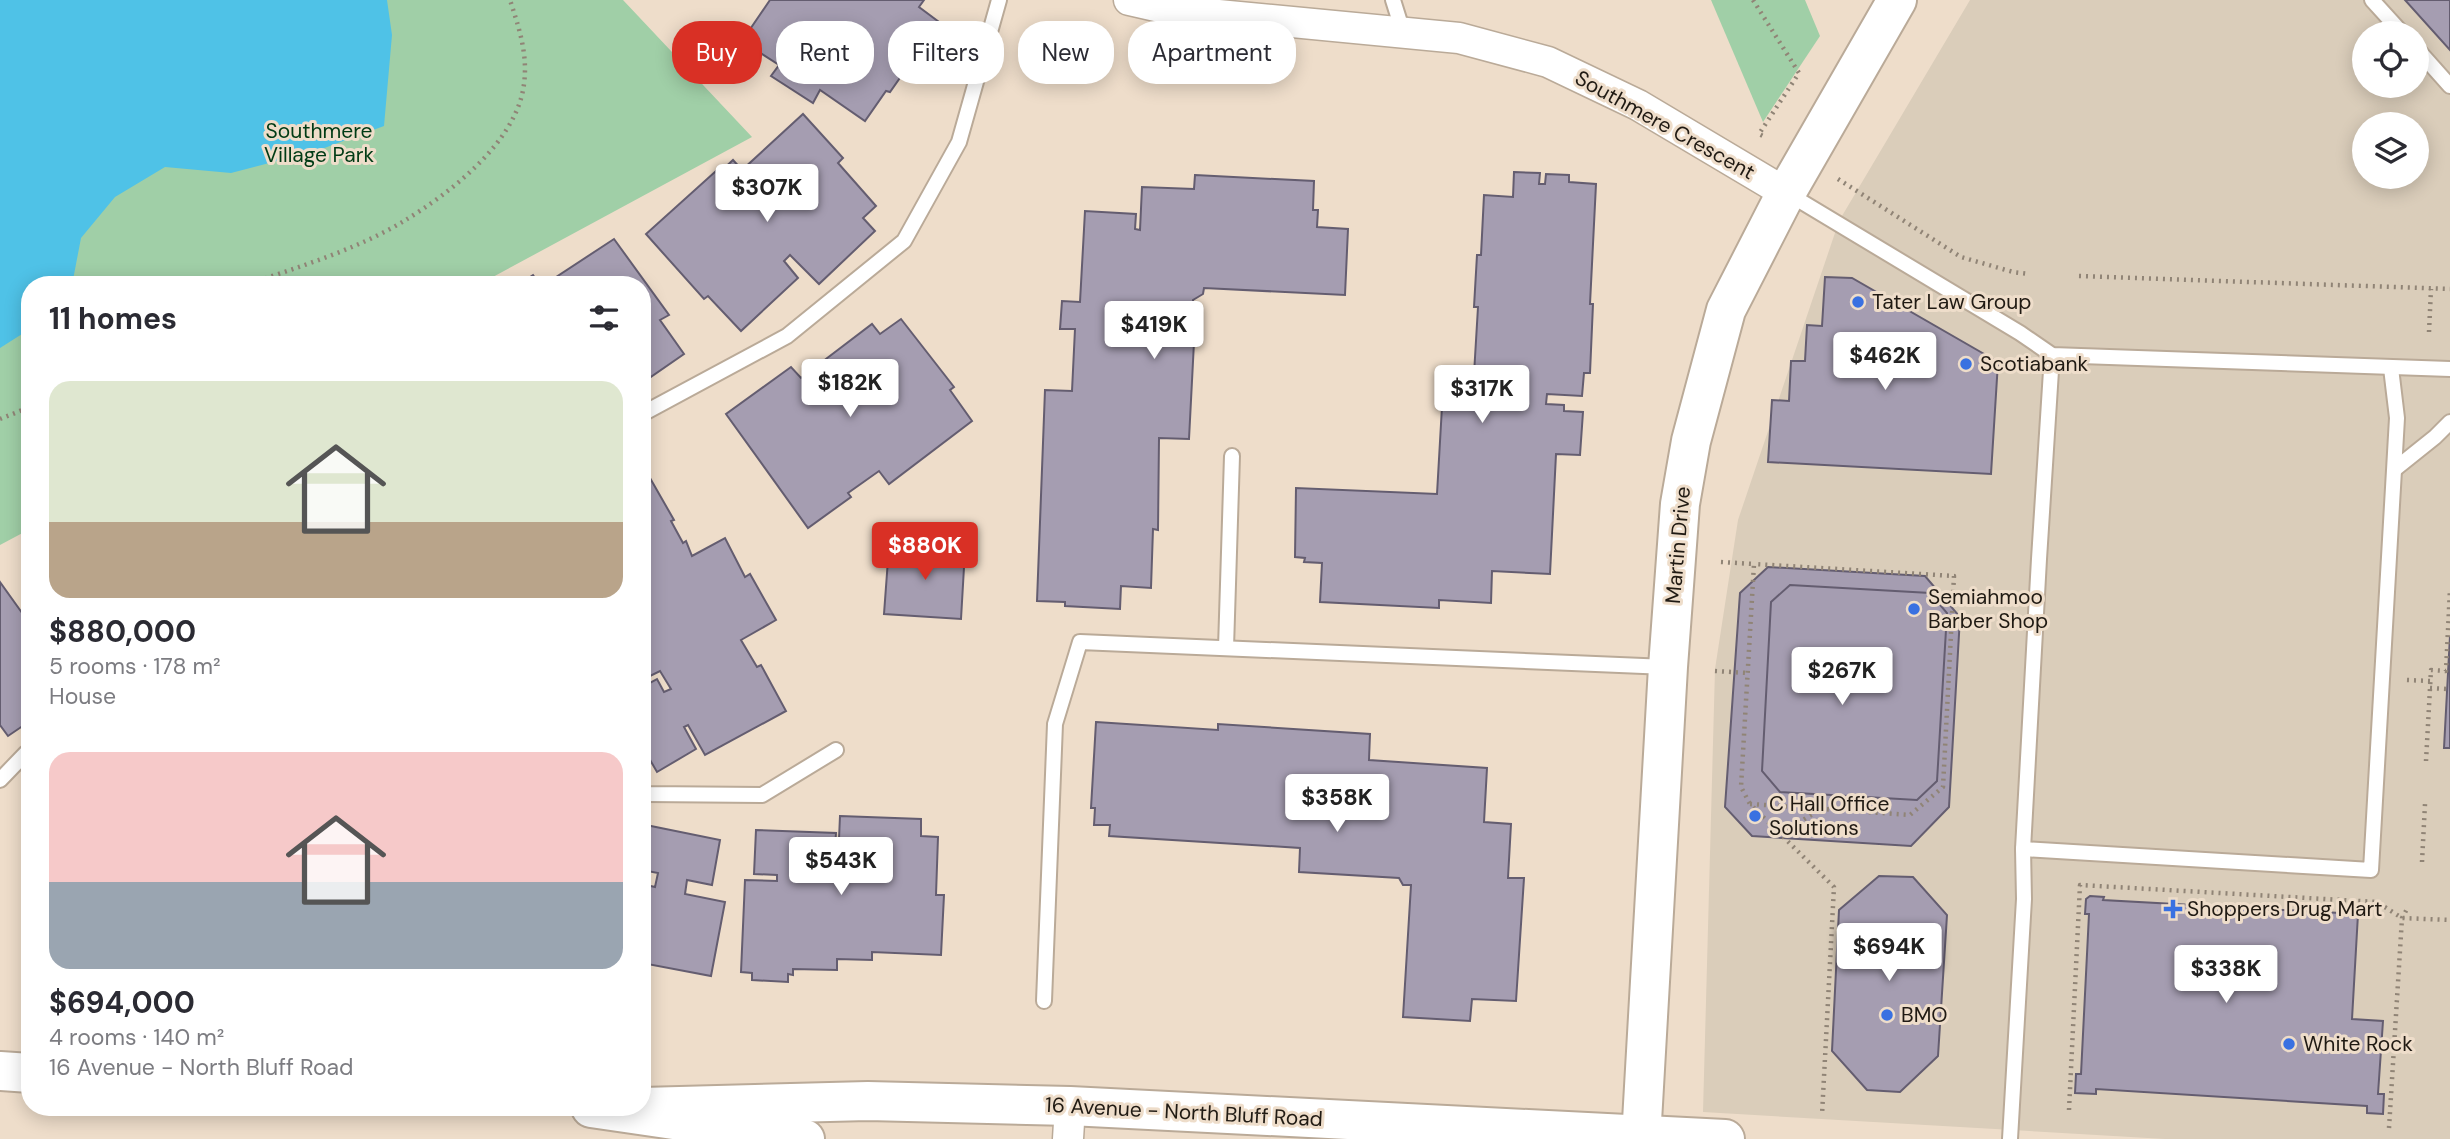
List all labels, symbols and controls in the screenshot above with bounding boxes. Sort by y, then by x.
chip: Buy [672,21,762,84]
chip: Rent [776,21,874,84]
chip: Filters [888,21,1004,84]
chip: New [1018,21,1114,84]
chip: Apartment [1128,21,1296,84]
map controls [2352,21,2429,189]
button: locate [2352,21,2429,98]
street label: Southmere Crescent [1570,64,1760,186]
button: layers [2352,112,2429,189]
park label: Southmere Village Park [264,117,374,169]
pin: $307K [718,164,816,224]
text: $307K [731,172,803,202]
place label: Tater Law Group [1872,288,2031,316]
marker: Tater Law Group [1850,294,1866,310]
text: 11 homes [49,299,177,338]
icon: filters [585,299,623,337]
pin: $419K [1105,302,1203,361]
text: $419K [1121,309,1187,339]
pin: $462K [1836,332,1934,392]
text: $462K [1849,340,1921,370]
place label: Scotiabank [1980,350,2089,378]
marker: Scotiabank [1958,356,1974,372]
pin: $182K [801,360,899,419]
pin: $317K [1433,366,1531,425]
text: $182K [818,367,882,397]
text: $317K [1450,373,1514,403]
icon: home [273,426,399,552]
street label: Martin Drive [1659,485,1697,605]
pin: $880K [876,522,974,582]
text: $880K [888,530,962,560]
place label: Semiahmoo Barber Shop [1928,583,2048,635]
marker: Semiahmoo Barber Shop [1906,601,1922,617]
text: $880,000 [49,612,196,651]
pin: $267K [1793,648,1891,707]
text: 5 rooms · 178 m² [49,651,221,681]
text: $267K [1808,655,1876,685]
text: House [49,681,116,711]
pin: $358K [1288,774,1386,834]
text: $358K [1301,782,1373,812]
place label: C Hall Office Solutions [1769,790,1890,842]
icon: home [273,797,399,923]
marker: C Hall Office Solutions [1747,808,1763,824]
pin: $543K [792,838,890,897]
text: $543K [805,845,877,875]
place label: Shoppers Drug Mart [2187,895,2382,923]
marker: Shoppers Drug Mart [2165,901,2181,917]
pin: $694K [1840,923,1938,983]
text: $694K [1853,931,1925,961]
pin: $338K [2177,946,2275,1005]
text: $338K [2190,953,2262,983]
text: $694,000 [49,983,195,1022]
place label: BMO [1901,1001,1948,1029]
marker: BMO [1879,1007,1895,1023]
text: 4 rooms · 140 m² [49,1022,224,1052]
place label: White Rock [2303,1030,2413,1058]
marker: White Rock [2281,1036,2297,1052]
text: 16 Avenue - North Bluff Road [49,1052,353,1082]
street label: 16 Avenue - North Bluff Road [1044,1091,1324,1133]

